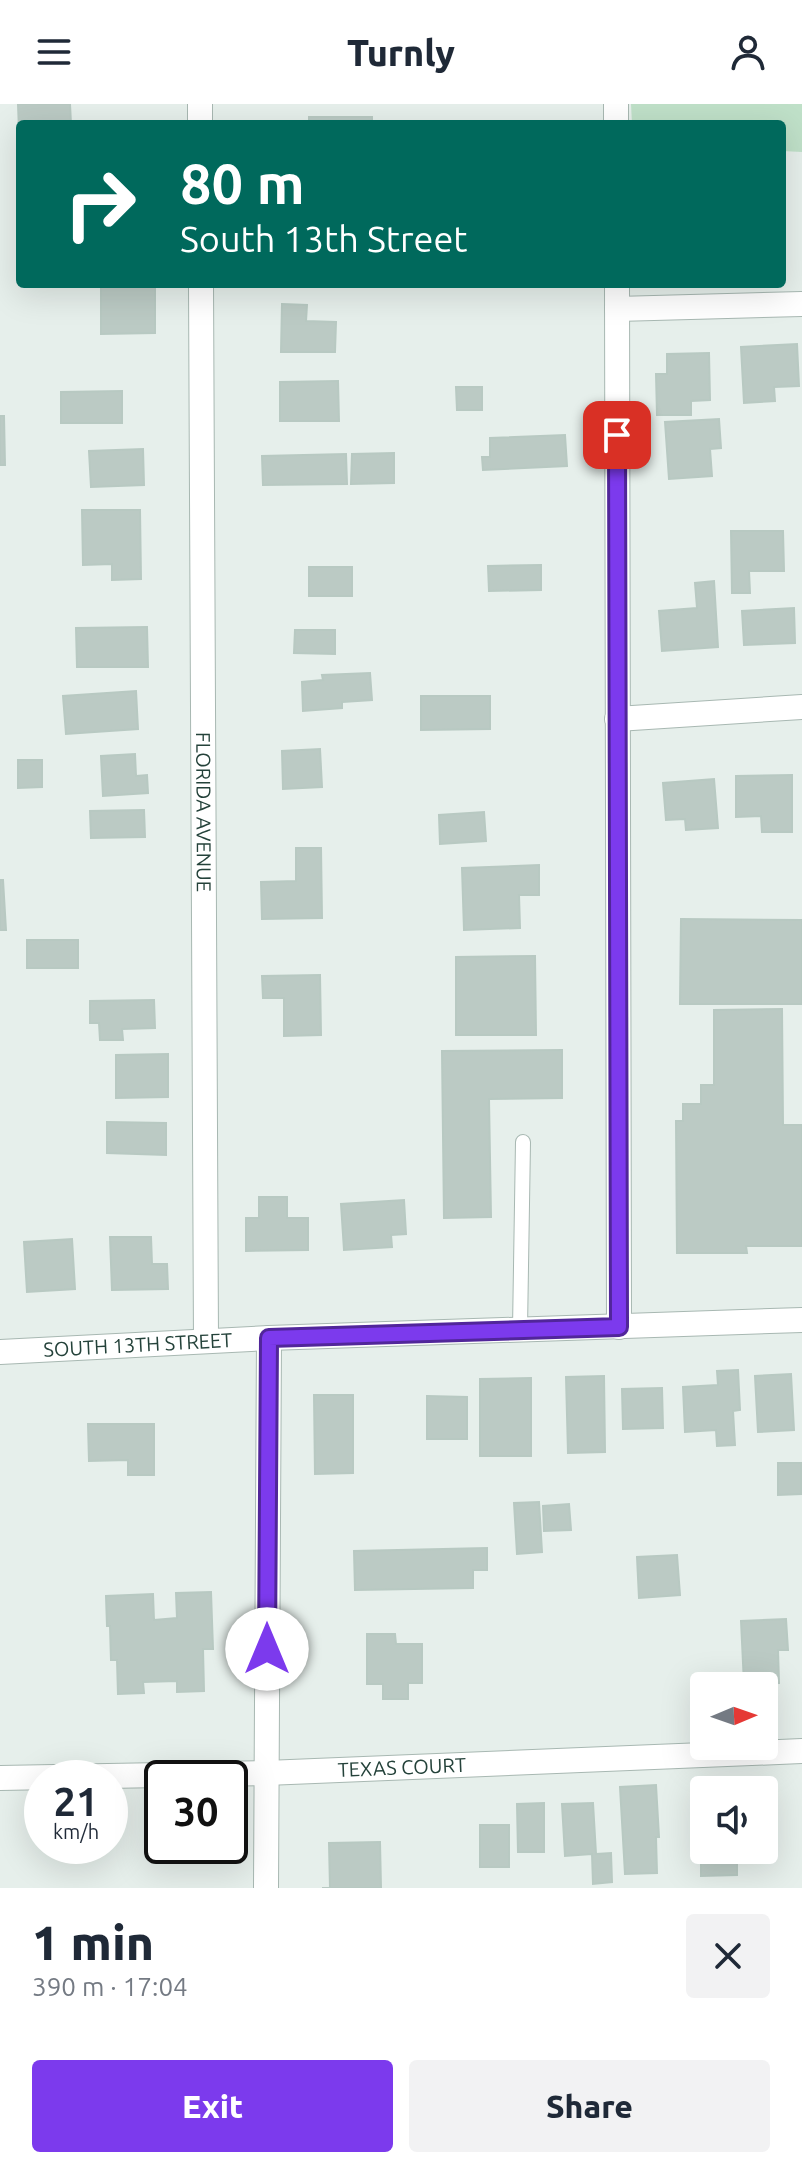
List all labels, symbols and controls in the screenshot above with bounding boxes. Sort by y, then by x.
icon: menu [32,30,76,74]
icon: person [726,30,770,74]
text: Turnly [347,32,455,73]
icon: right [48,152,152,256]
text: 80 m [180,152,305,215]
text: South 13th Street [180,218,468,259]
pin [583,401,651,469]
icon: arrive [595,413,639,457]
street label: FLORIDA AVENUE [192,732,216,892]
street label: SOUTH 13TH STREET [43,1328,233,1361]
position arrow [225,1607,309,1691]
north arrow [690,1672,778,1760]
map controls [690,1672,778,1864]
street label: TEXAS COURT [337,1753,467,1781]
speed limit sign: 30 [144,1760,248,1864]
button: sound [690,1776,778,1864]
text: 21 [53,1779,99,1824]
text: km/h [53,1820,99,1843]
button: close [686,1914,770,1998]
text: 1 min [32,1915,154,1969]
text: 390 m · 17:04 [32,1972,188,2001]
button: Exit [32,2060,393,2152]
button: Share [409,2060,770,2152]

